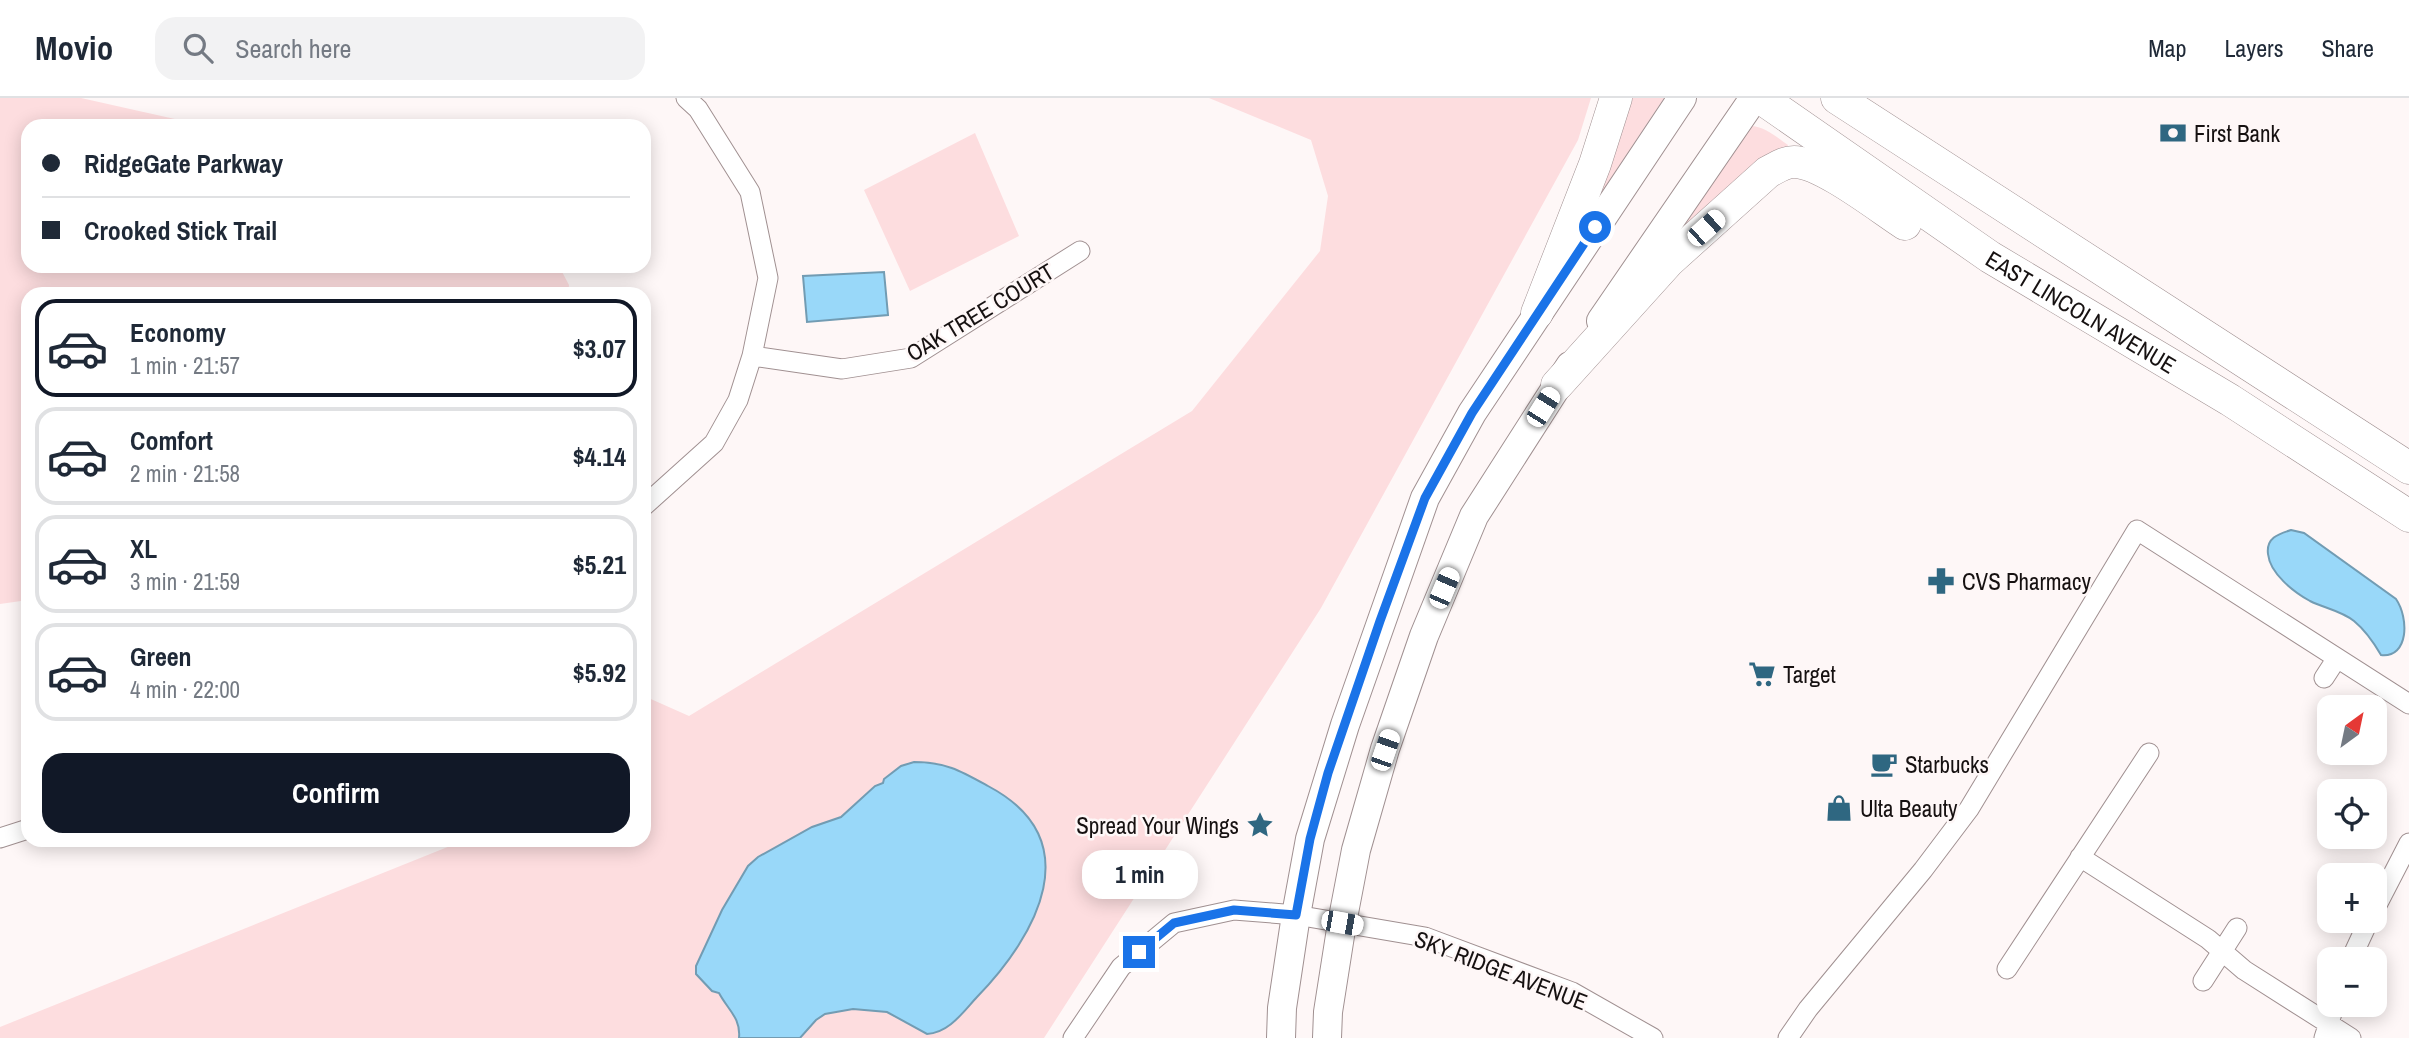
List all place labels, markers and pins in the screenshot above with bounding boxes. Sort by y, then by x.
bank icon: First Bank [2158,118,2188,148]
place label: First Bank [2194,118,2281,149]
pharmacy icon: CVS Pharmacy [1926,566,1956,596]
place label: CVS Pharmacy [1962,566,2091,597]
supermarket icon: Target [1747,659,1777,689]
place label: Target [1783,659,1836,690]
cafe icon: Starbucks [1869,749,1899,779]
place label: Starbucks [1905,749,1989,780]
shop icon: Ulta Beauty [1824,793,1854,823]
place label: Ulta Beauty [1860,793,1958,824]
place label: Spread Your Wings [1076,810,1239,841]
place icon: Spread Your Wings [1245,810,1275,840]

